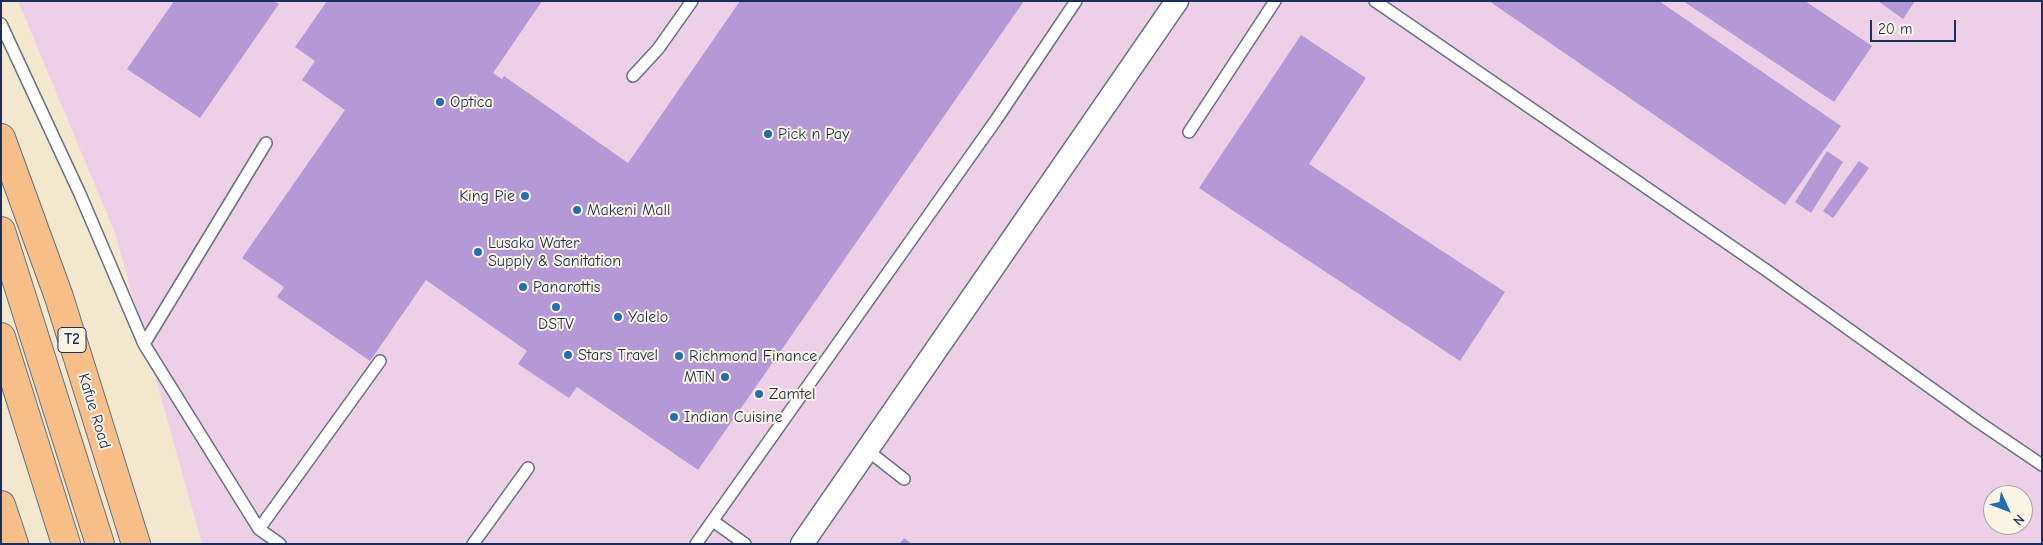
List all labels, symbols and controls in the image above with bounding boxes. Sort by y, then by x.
scale bar [1873,10,1959,42]
text: 20 m [1878,20,1912,38]
place label: Optica [450,92,493,112]
marker: Optica [434,96,446,108]
place label: Pick n Pay [778,124,849,144]
marker: Pick n Pay [762,128,774,140]
place label: King Pie [459,186,515,206]
marker: King Pie [519,190,531,202]
place label: Makeni Mall [587,200,671,220]
marker: Makeni Mall [571,204,583,216]
place label: Lusaka Water Supply & Sanitation [488,233,621,271]
marker: Lusaka Water Supply & Sanitation [472,246,484,258]
place label: Panarottis [533,277,600,297]
marker: Panarottis [517,281,529,293]
marker: DSTV [550,301,562,313]
place label: Yalelo [628,307,668,327]
marker: Yalelo [612,311,624,323]
place label: DSTV [538,314,574,334]
road number: T2 [58,328,86,352]
place label: Stars Travel [578,345,658,365]
place label: Richmond Finance [689,346,817,366]
marker: Stars Travel [562,349,574,361]
marker: Richmond Finance [673,350,685,362]
place label: MTN [684,367,715,387]
street label: Kafue Road [73,371,115,451]
marker: MTN [719,371,731,383]
place label: Zamtel [769,384,815,404]
marker: Zamtel [753,388,765,400]
place label: Indian Cuisine [684,407,782,427]
marker: Indian Cuisine [668,411,680,423]
north arrow [1983,485,2033,535]
text: N [2009,511,2028,529]

